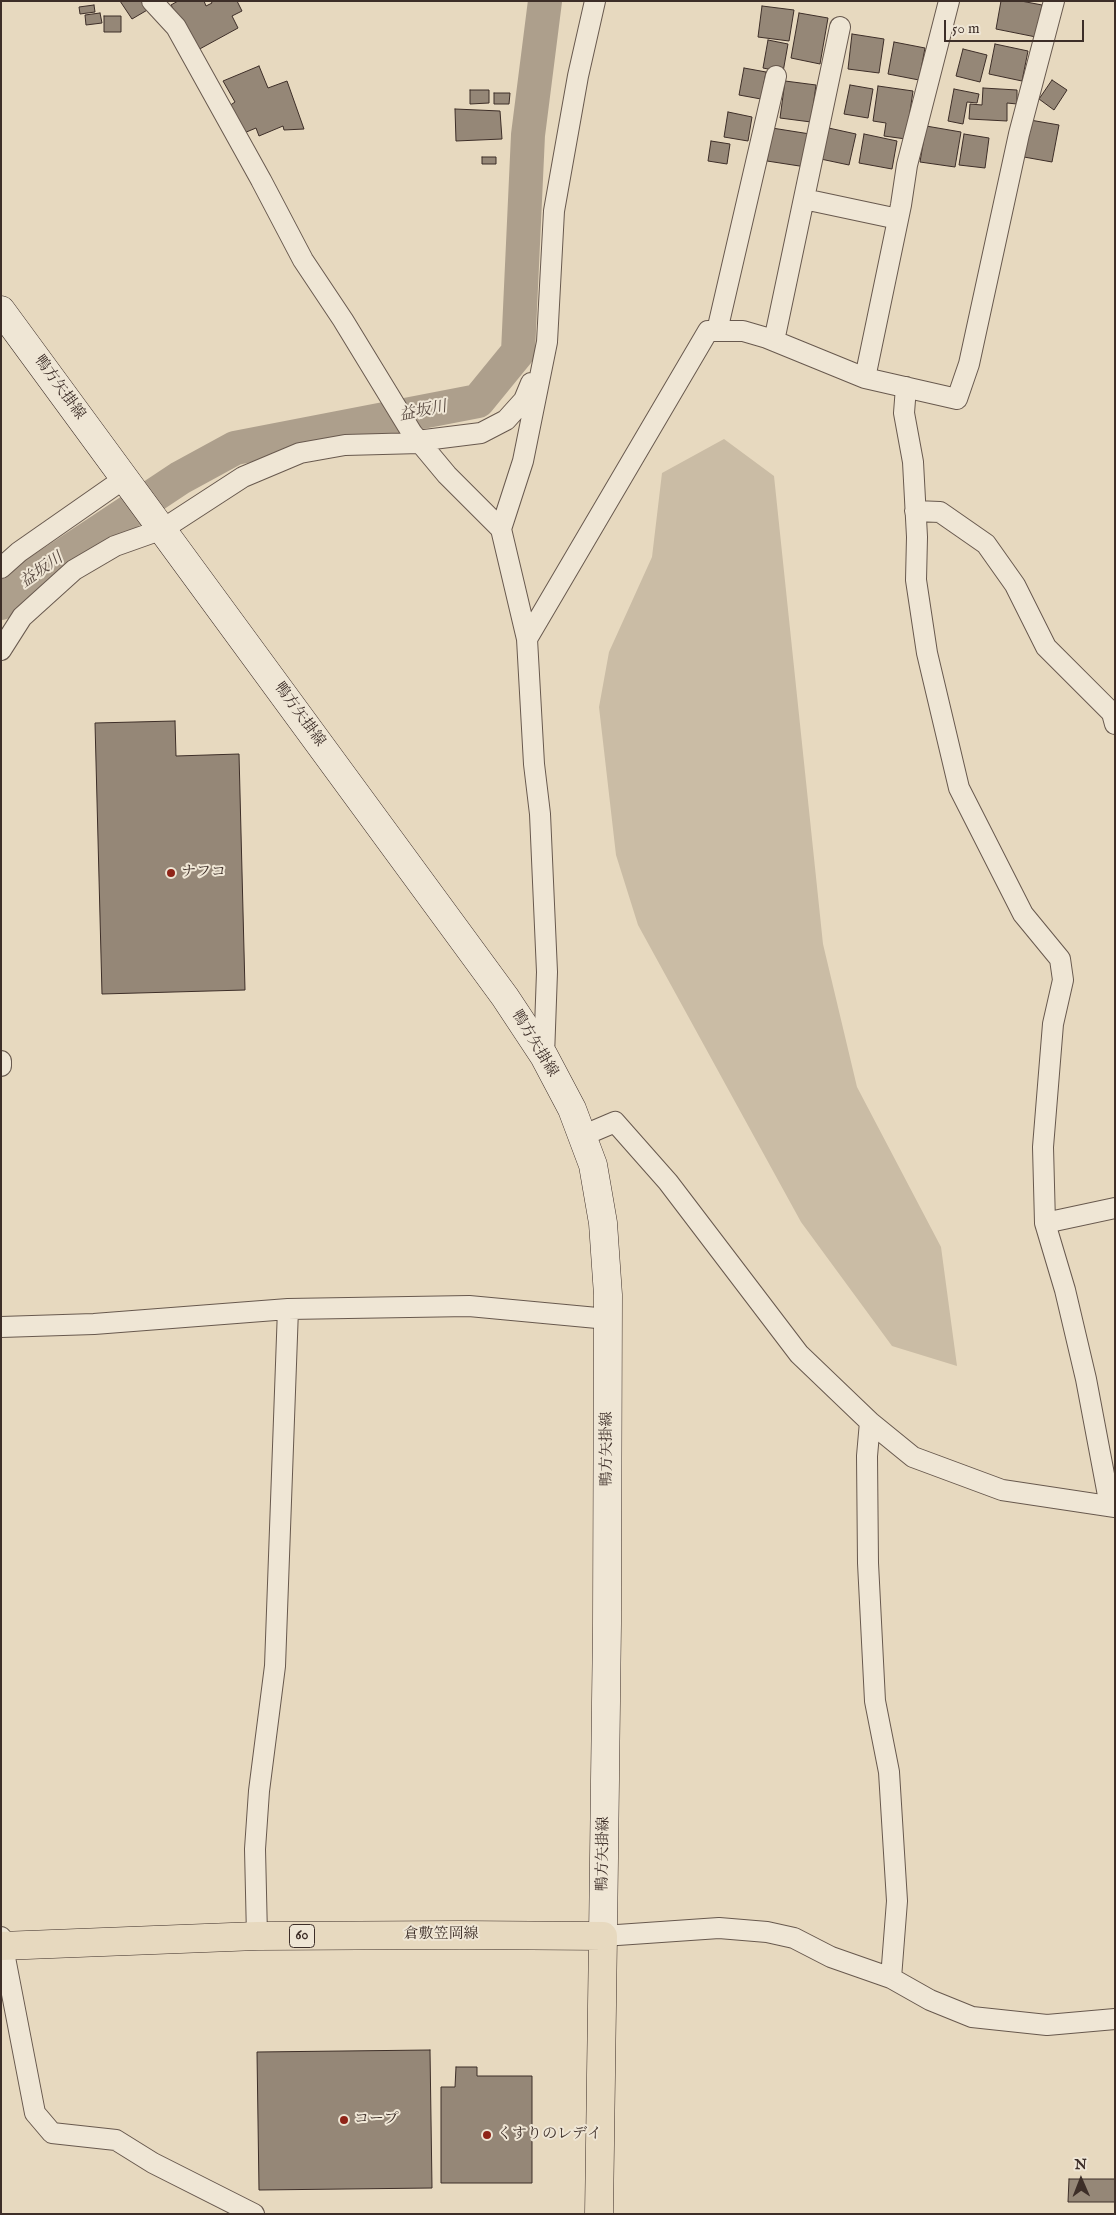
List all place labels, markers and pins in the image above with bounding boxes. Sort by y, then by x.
place label: ナフコ [181,864,226,882]
marker: ナフコ [165,867,177,879]
place label: コープ [354,2111,399,2129]
marker: コープ [338,2114,350,2126]
place label: くすりのレデイ [497,2126,602,2144]
marker: くすりのレデイ [481,2129,493,2141]

